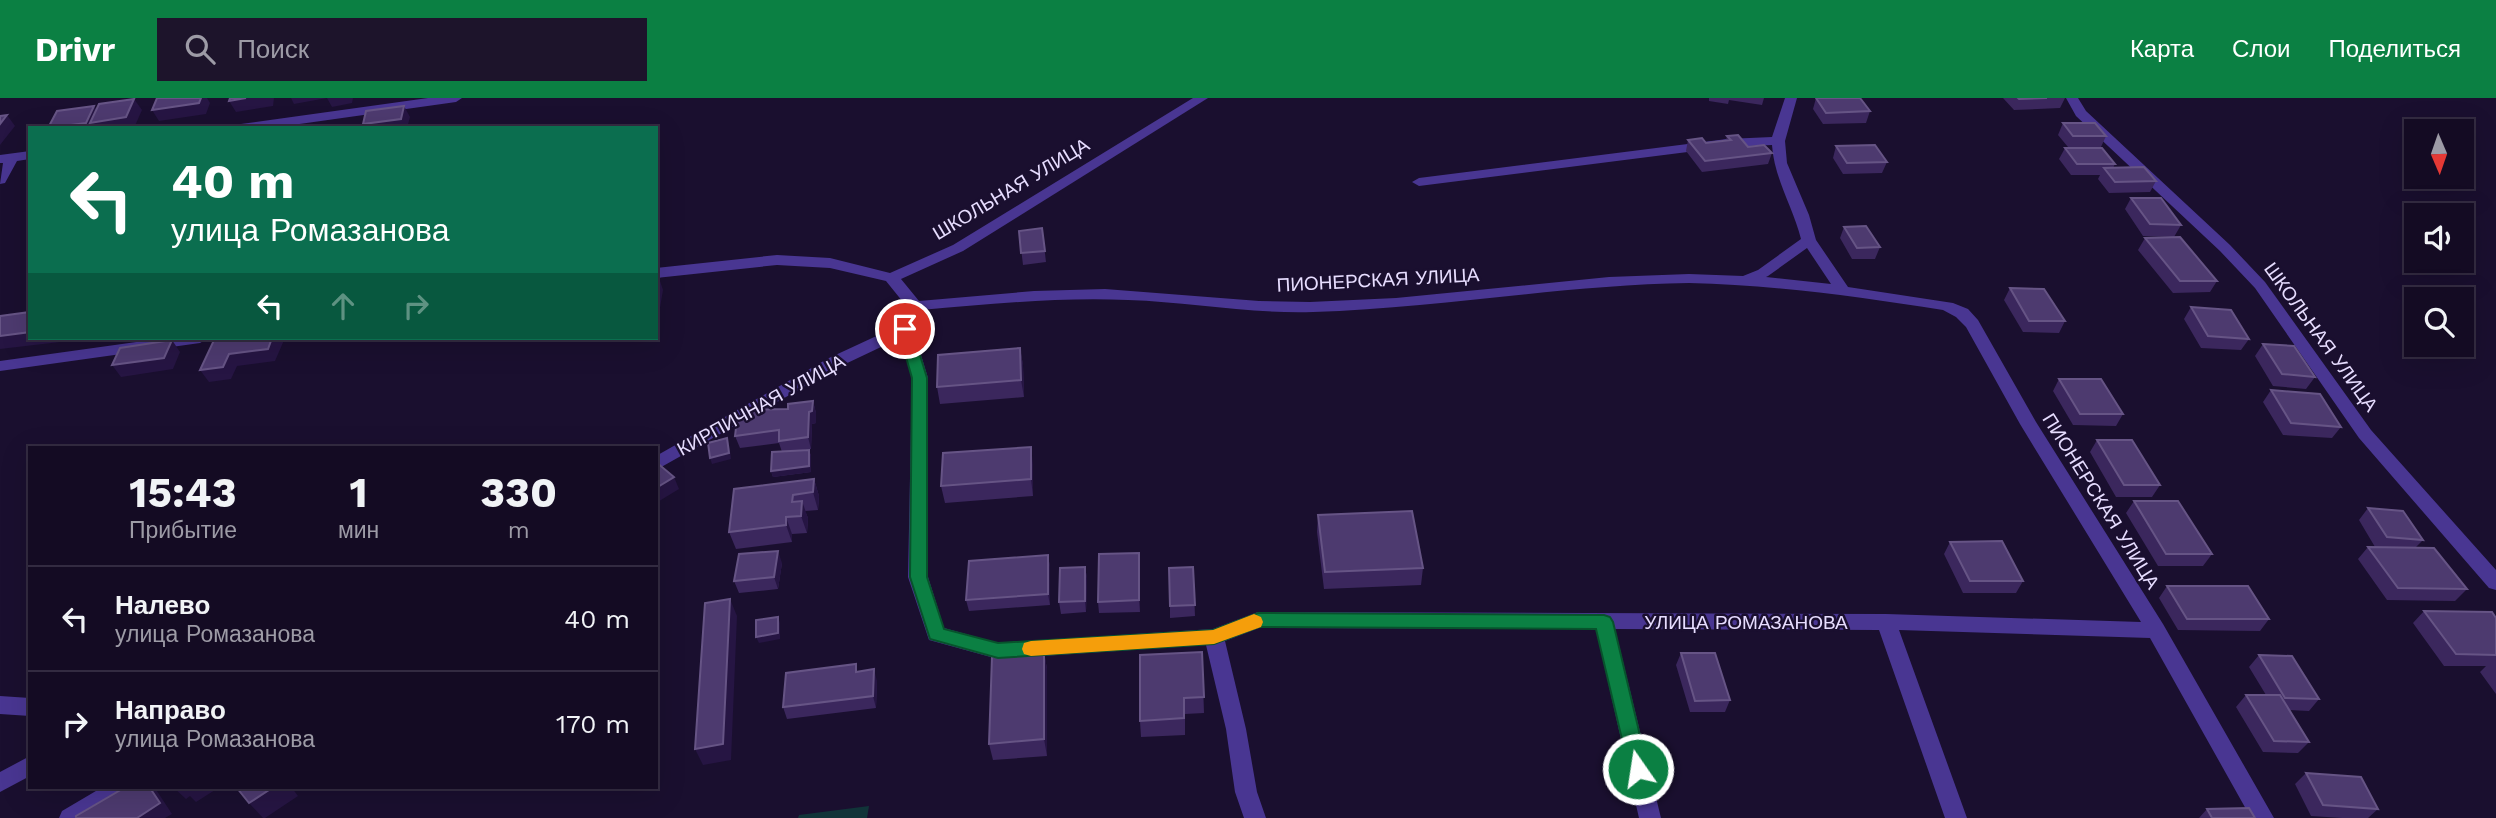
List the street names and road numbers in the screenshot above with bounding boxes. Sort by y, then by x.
street label: ШКОЛЬНАЯ УЛИЦА [929,133,1094,245]
street label: ШКОЛЬНАЯ УЛИЦА [2259,258,2383,416]
street label: ПИОНЕРСКАЯ УЛИЦА [1276,263,1480,297]
street label: КИРПИЧНАЯ УЛИЦА [673,349,849,461]
street label: ПИОНЕРСКАЯ УЛИЦА [2037,409,2165,593]
street label: УЛИЦА РОМАЗАНОВА [1644,611,1848,634]

